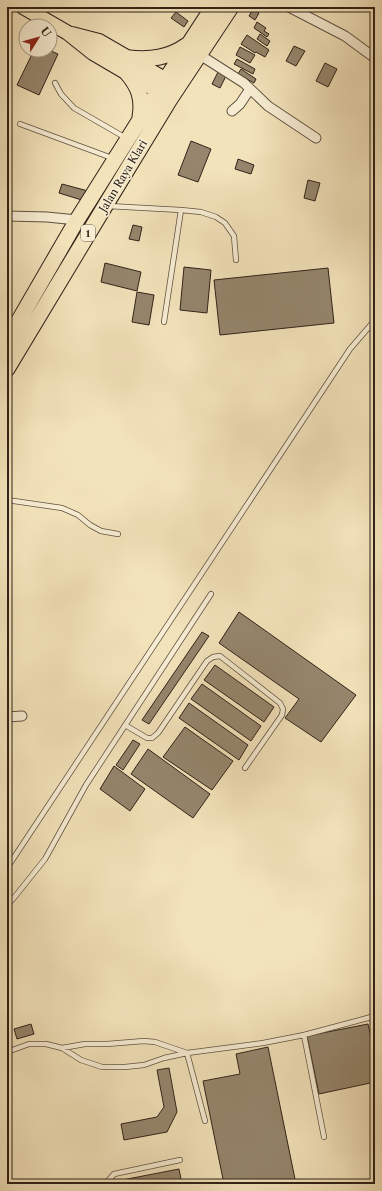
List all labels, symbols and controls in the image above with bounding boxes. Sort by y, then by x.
north arrow [18,18,58,58]
text: U [38,24,54,40]
street label: Jalan Raya Klari [95,137,150,216]
road number: 1 [81,225,95,241]

